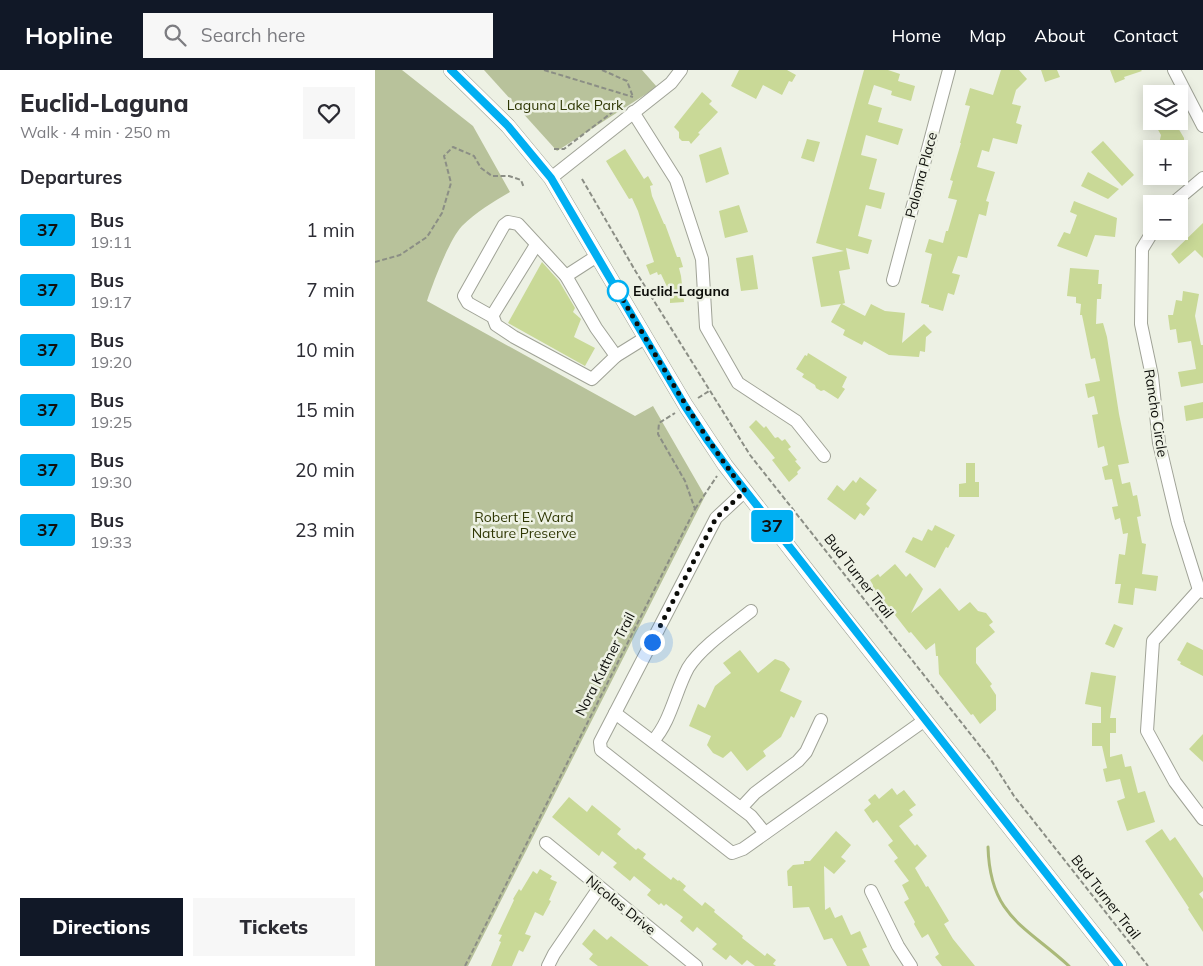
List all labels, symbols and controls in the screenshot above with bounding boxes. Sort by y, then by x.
search box [143,13,493,58]
text: Hopline [25,20,113,50]
icon: search [161,21,189,49]
text: Search here [201,23,305,47]
text: Home [891,24,941,47]
text: Map [969,24,1006,47]
text: About [1034,24,1085,47]
text: Contact [1113,24,1178,47]
map controls [1143,85,1188,240]
button: layers [1143,85,1188,130]
button: heart [303,87,355,139]
text: Euclid-Laguna [20,88,189,118]
park label: Laguna Lake Park [507,96,624,114]
text: Walk · 4 min · 250 m [20,122,171,142]
street label: Paloma Place [901,130,941,220]
button: + [1143,140,1188,185]
text: Departures [20,165,122,189]
button: − [1143,195,1188,240]
text: Bus [90,208,124,232]
text: 37 [37,218,58,241]
text: 1 min [306,218,355,242]
text: 19:11 [90,232,132,252]
text: Bus [90,268,124,292]
text: 37 [37,278,58,301]
text: 7 min [306,278,355,302]
marker: Euclid-Laguna [607,280,629,302]
place label: Euclid-Laguna [633,282,730,300]
text: 19:17 [90,292,132,312]
text: Bus [90,328,124,352]
text: 37 [37,338,58,361]
text: 10 min [295,338,355,362]
text: 19:20 [90,352,132,372]
street label: Rancho Circle [1140,368,1172,458]
text: Bus [90,388,124,412]
text: 37 [37,398,58,421]
text: 15 min [295,398,355,422]
text: 19:25 [90,412,132,432]
text: Bus [90,448,124,472]
text: 37 [37,458,58,481]
text: 20 min [295,458,355,482]
text: 19:30 [90,472,132,492]
text: Bus [90,508,124,532]
park label: Robert E. Ward Nature Preserve [472,508,576,542]
line badge: 37 [749,510,795,542]
text: 37 [761,514,783,537]
text: 37 [37,518,58,541]
text: 23 min [295,518,355,542]
street label: Bud Turner Trail [820,530,898,622]
text: 19:33 [90,532,132,552]
street label: Nora Kuttner Trail [571,609,639,719]
your location [640,630,665,655]
street label: Bud Turner Trail [1067,851,1145,943]
street label: Nicolas Drive [582,871,660,939]
button: Directions [20,898,183,956]
button: Tickets [193,898,355,956]

